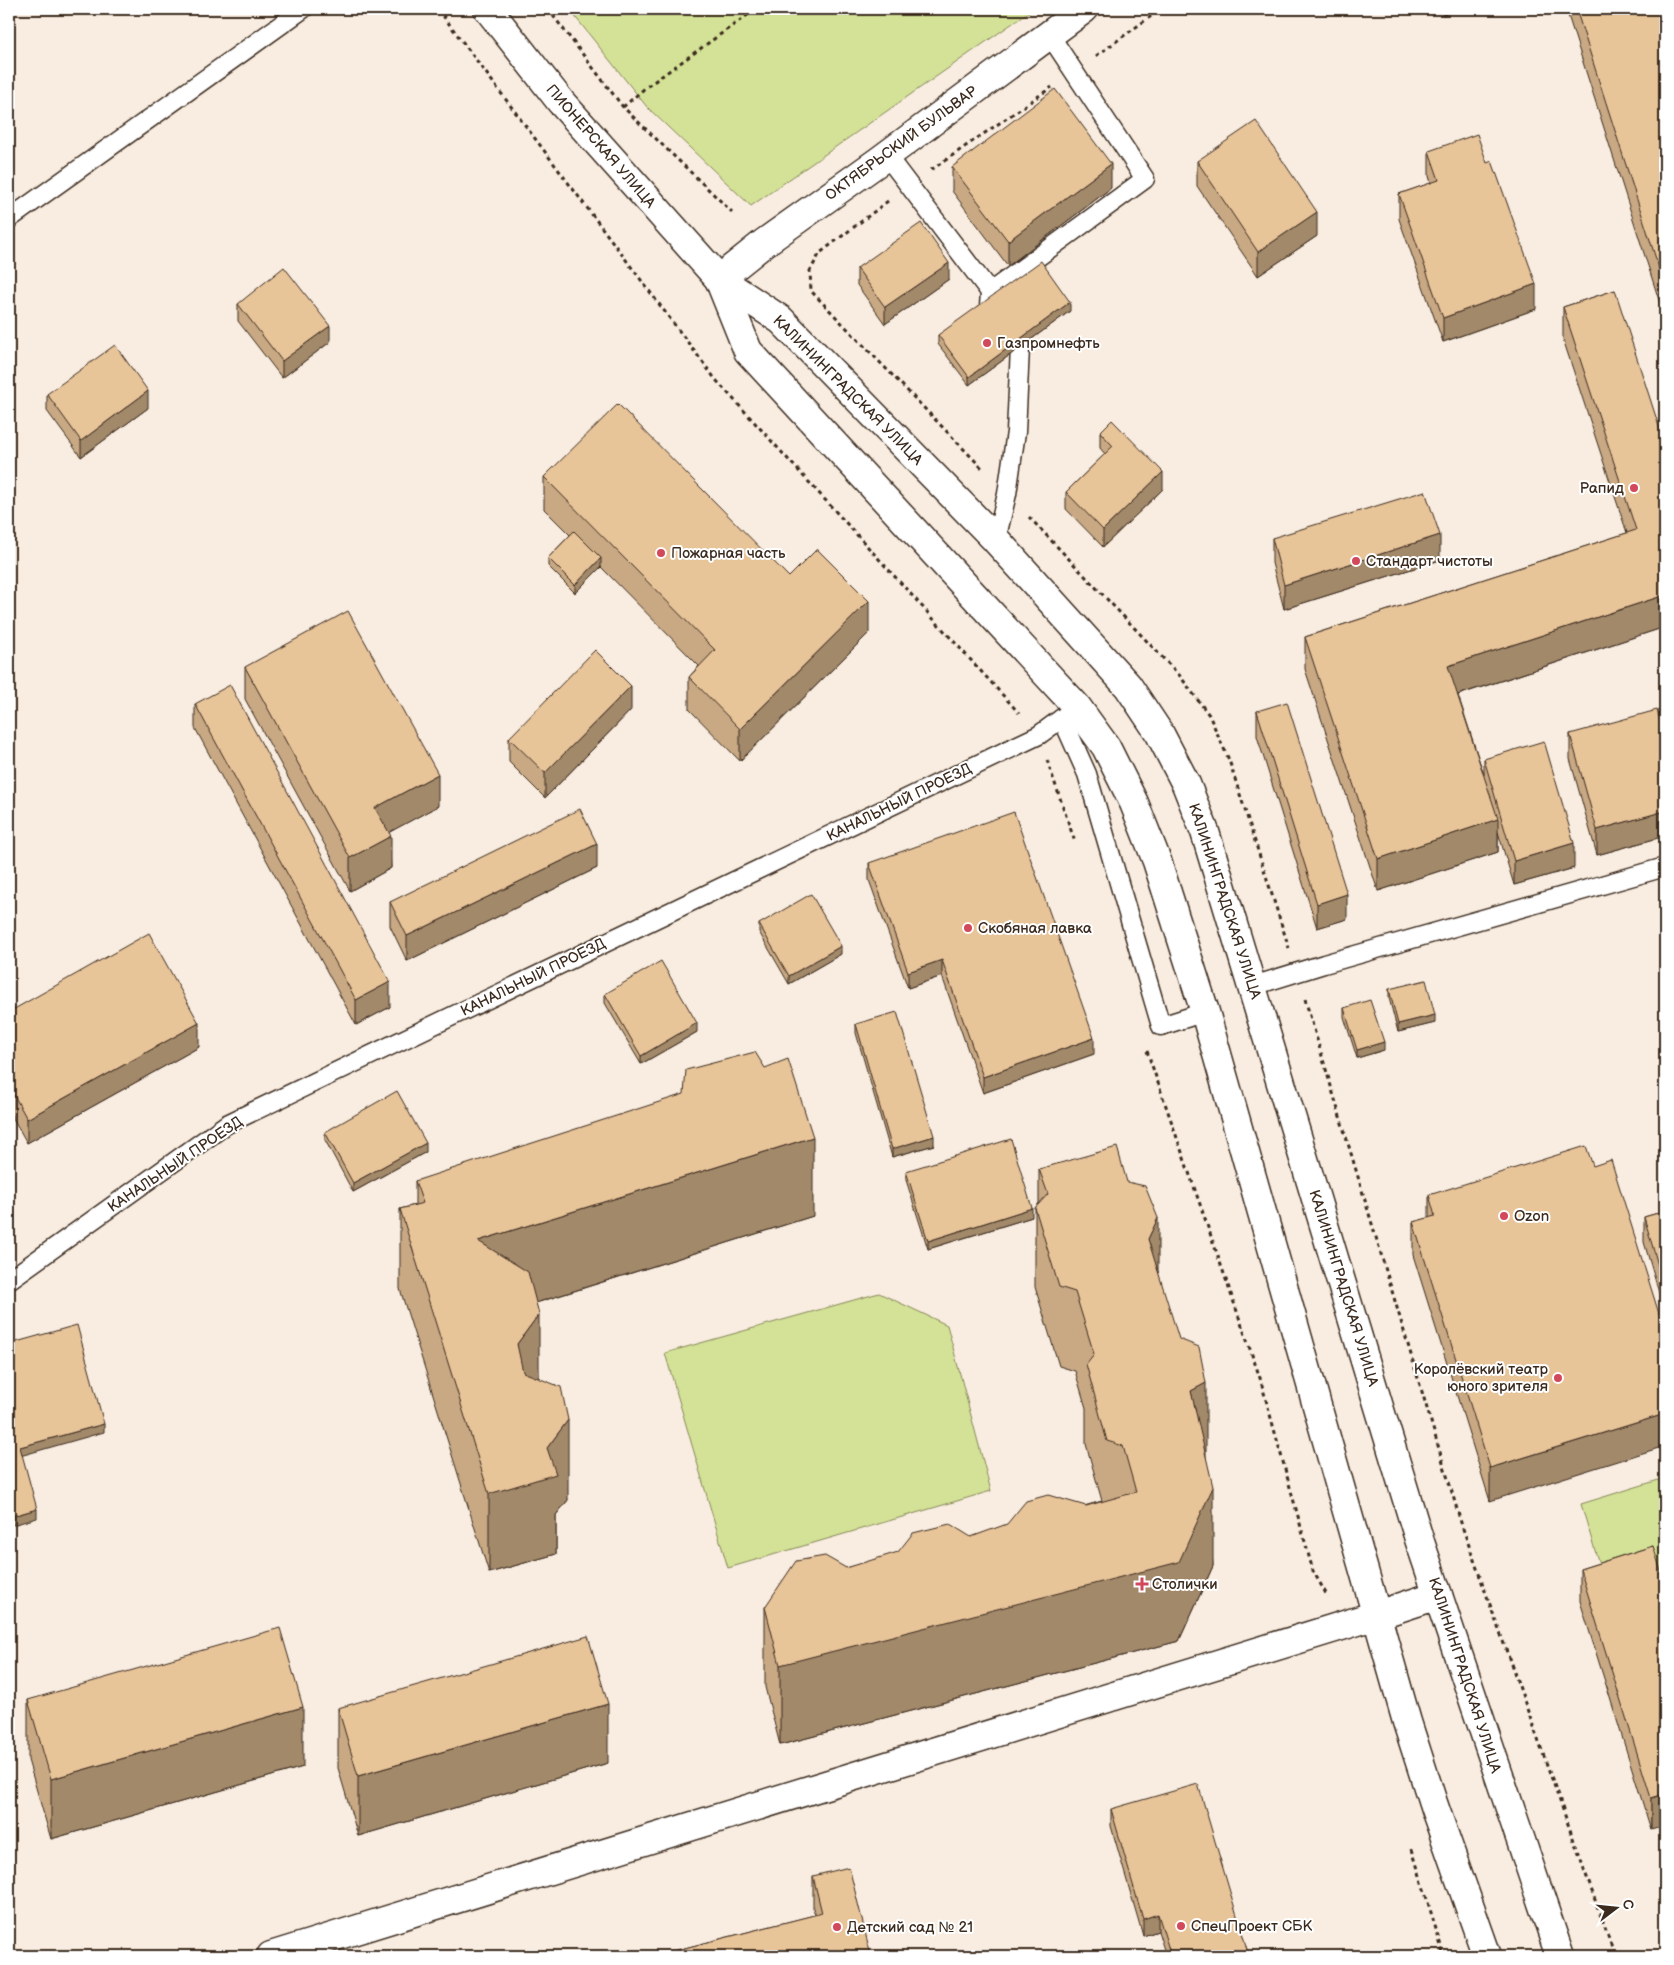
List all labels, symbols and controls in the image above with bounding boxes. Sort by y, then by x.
street label: ПИОНЕРСКАЯ УЛИЦА [542,80,660,213]
street label: ОКТЯБРЬСКИЙ БУЛЬВАР [822,82,981,205]
street label: КАЛИНИНГРАДСКАЯ УЛИЦА [769,311,927,470]
place label: Газпромнефть [997,334,1100,353]
marker: Газпромнефть [981,337,993,349]
place label: Рапид [1579,479,1624,498]
marker: Рапид [1628,482,1640,494]
place label: Пожарная часть [671,544,786,563]
marker: Пожарная часть [655,547,667,559]
place label: Стандарт чистоты [1366,552,1493,571]
marker: Стандарт чистоты [1350,555,1362,567]
street label: КАНАЛЬНЫЙ ПРОЕЗД [824,759,975,846]
street label: КАЛИНИНГРАДСКАЯ УЛИЦА [1184,801,1265,1002]
place label: Скобяная лавка [978,919,1092,938]
marker: Скобяная лавка [962,922,974,934]
street label: КАНАЛЬНЫЙ ПРОЕЗД [458,934,609,1021]
street label: КАНАЛЬНЫЙ ПРОЕЗД [104,1112,247,1217]
street label: КАЛИНИНГРАДСКАЯ УЛИЦА [1305,1188,1383,1390]
place label: Ozon [1514,1207,1549,1226]
marker: Ozon [1498,1210,1510,1222]
place label: Королёвский театр юного зрителя [1414,1360,1549,1396]
marker: Королёвский театр юного зрителя [1552,1372,1564,1384]
place label: Столички [1152,1575,1218,1594]
street label: КАЛИНИНГРАДСКАЯ УЛИЦА [1424,1575,1505,1776]
marker: Столички [1136,1578,1148,1590]
north arrow [1592,1882,1642,1932]
text: С [1619,1898,1638,1912]
place label: СпецПроект СБК [1191,1917,1312,1936]
place label: Детский сад № 21 [847,1918,973,1937]
marker: СпецПроект СБК [1175,1920,1187,1932]
marker: Детский сад № 21 [831,1921,843,1933]

